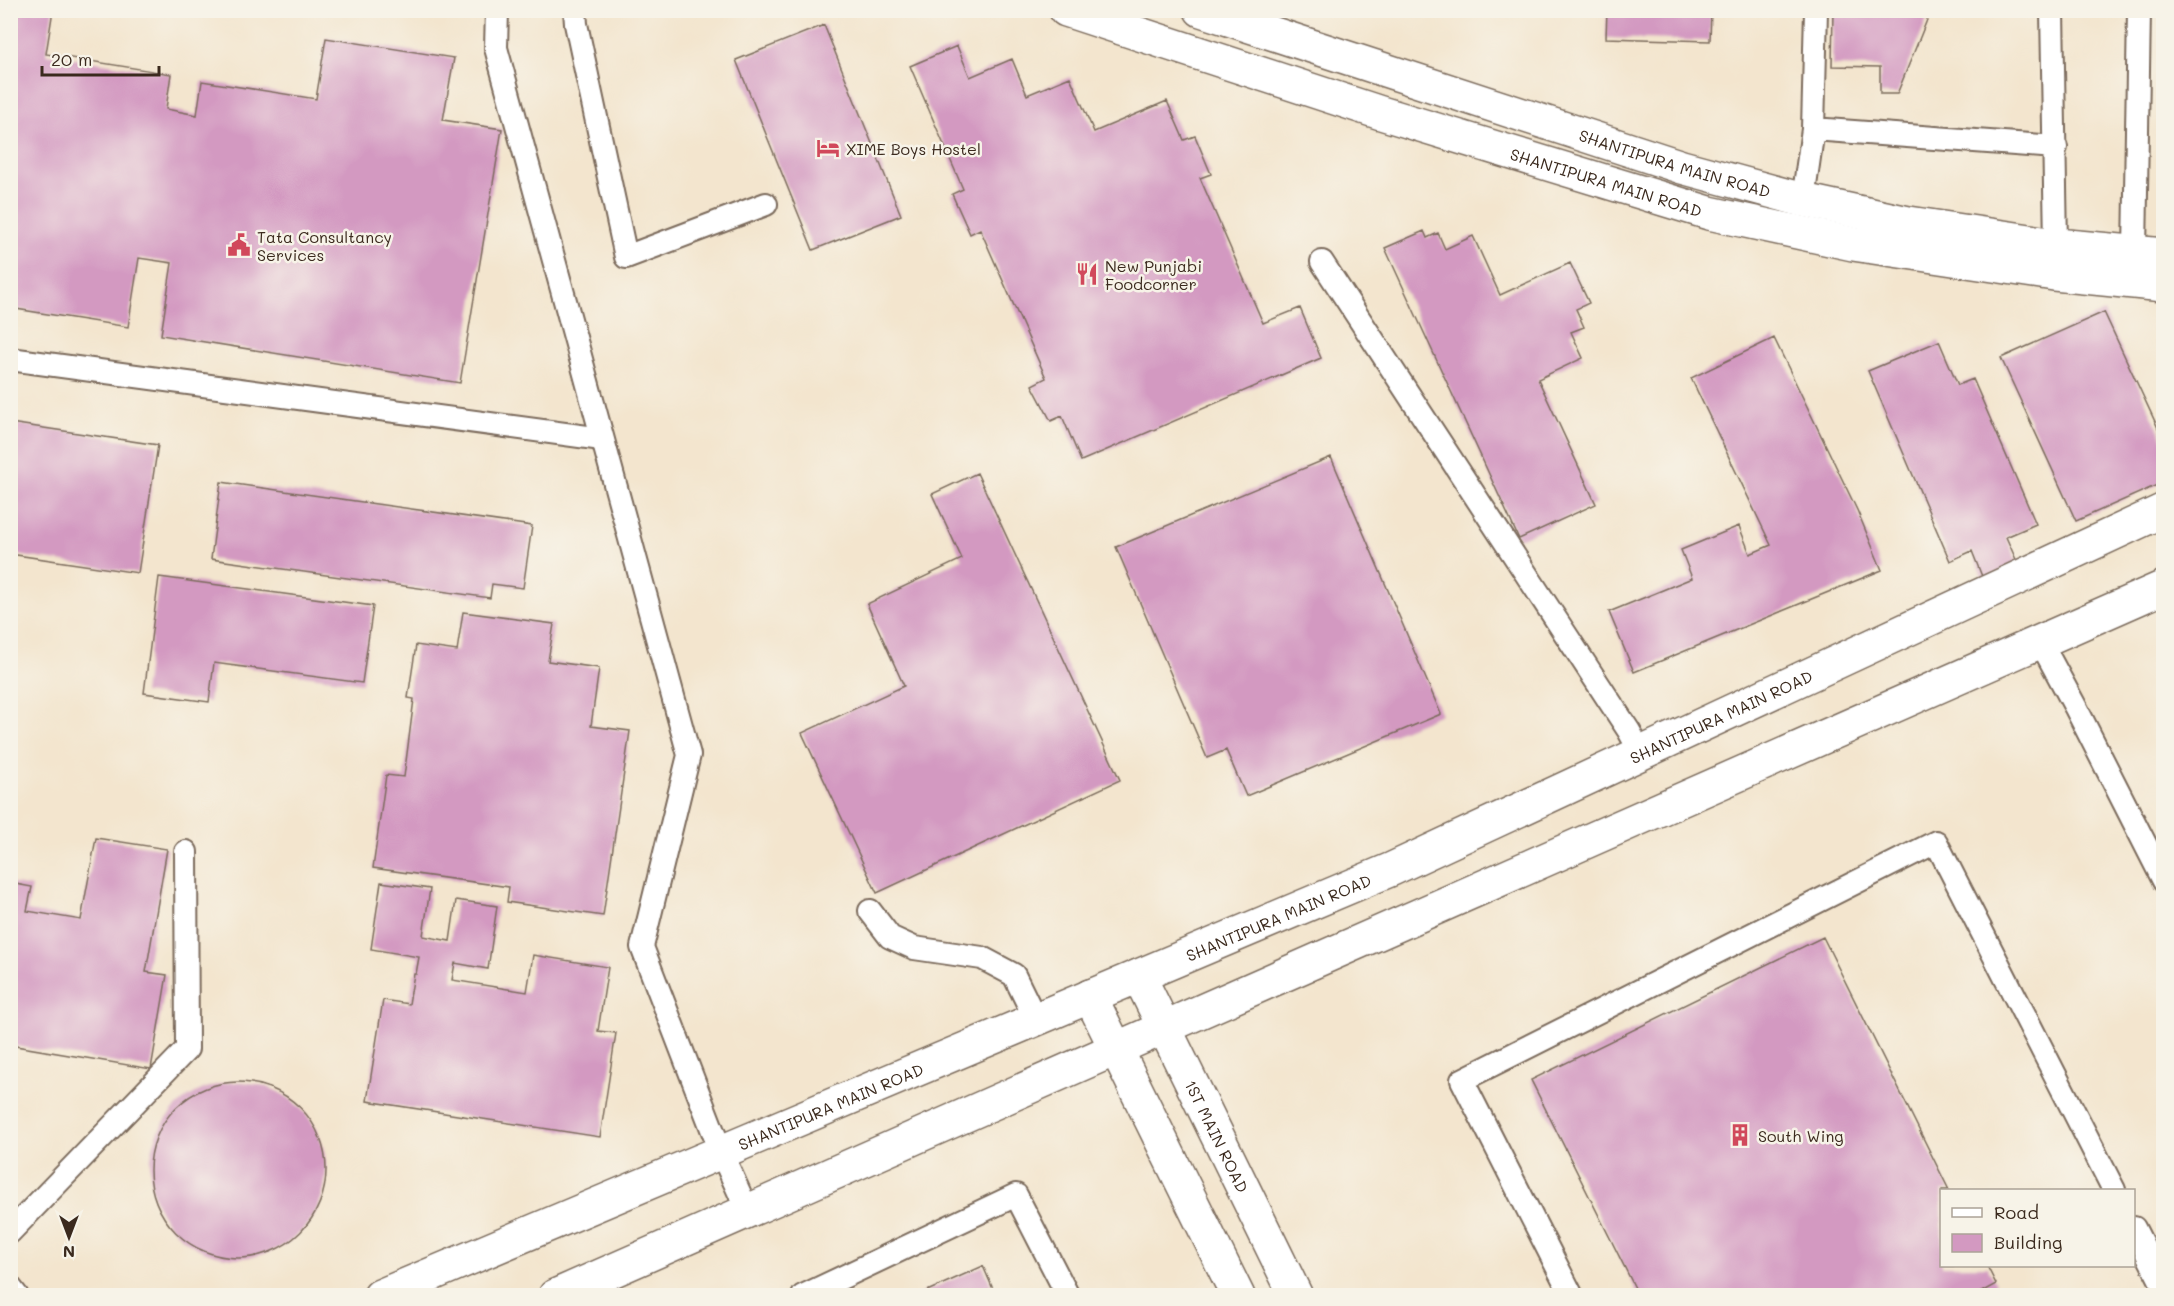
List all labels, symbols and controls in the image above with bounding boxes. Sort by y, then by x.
scale bar [42,39,159,77]
text: 20 m [51,47,92,71]
street label: SHANTIPURA MAIN ROAD [1578,124,1774,200]
hotel icon: XIME Boys Hostel [815,135,841,161]
place label: XIME Boys Hostel [846,138,981,159]
street label: SHANTIPURA MAIN ROAD [1509,144,1705,220]
place label: Tata Consultancy Services [257,226,392,265]
public building icon: Tata Consultancy Services [226,232,252,258]
place label: New Punjabi Foodcorner [1105,255,1202,294]
restaurant icon: New Punjabi Foodcorner [1074,261,1100,287]
street label: SHANTIPURA MAIN ROAD [1626,665,1815,768]
street label: SHANTIPURA MAIN ROAD [1183,869,1374,965]
street label: SHANTIPURA MAIN ROAD [735,1058,926,1154]
street label: 1ST MAIN ROAD [1181,1076,1254,1196]
building icon: South Wing [1727,1122,1753,1148]
place label: South Wing [1758,1125,1844,1146]
legend [1940,1189,2135,1267]
text: Road [1994,1200,2039,1224]
north arrow [39,1207,99,1267]
text: Building [1994,1230,2062,1254]
text: N [63,1242,75,1263]

